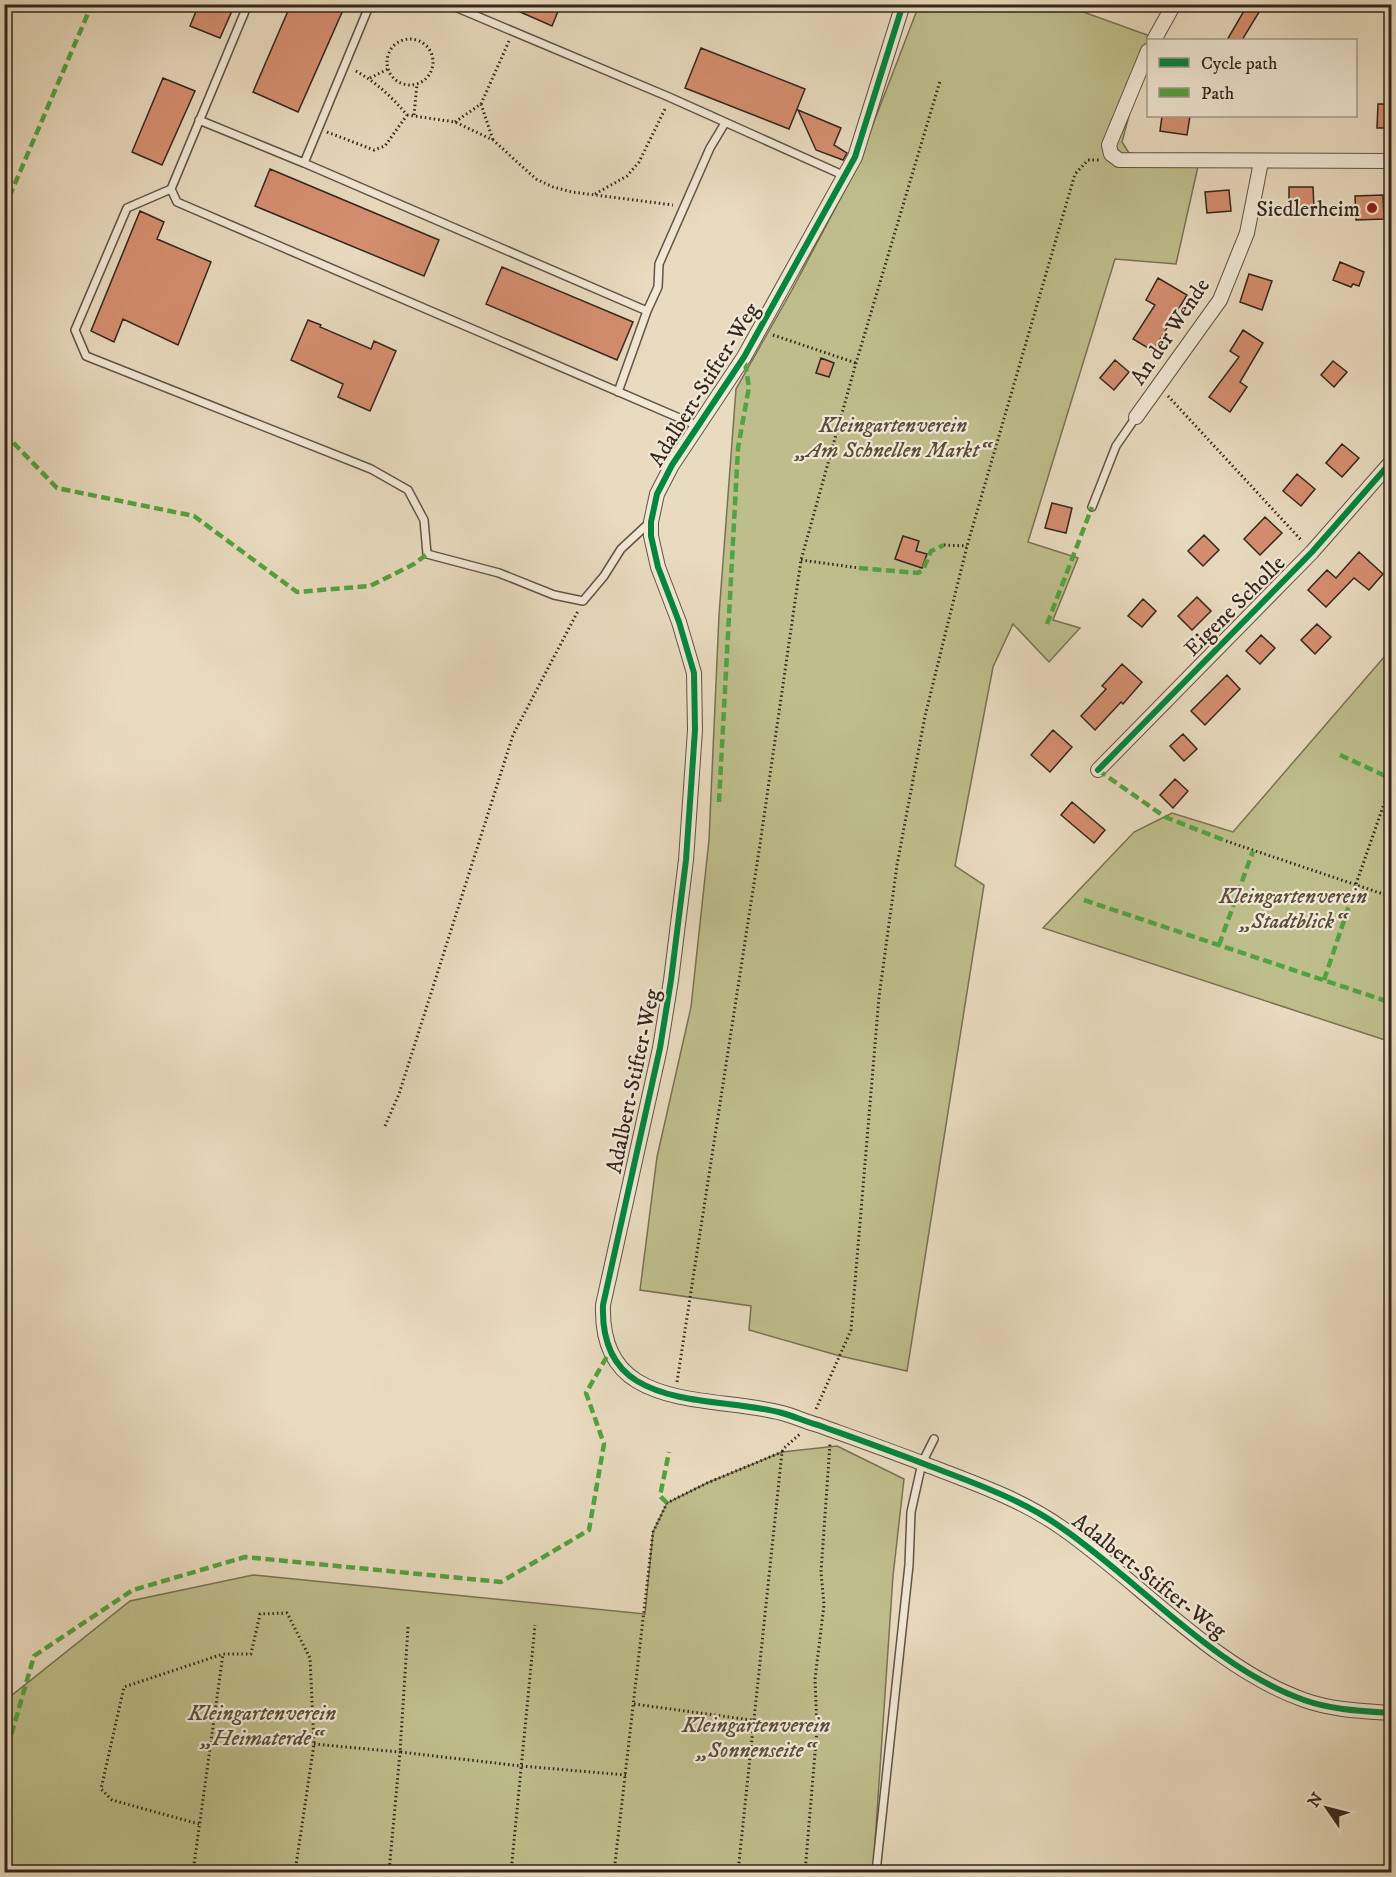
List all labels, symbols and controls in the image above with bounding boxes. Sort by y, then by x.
legend [1147,39,1357,117]
text: Cycle path [1201,53,1278,75]
text: Path [1201,83,1235,105]
place label: Siedlerheim [1256,196,1360,223]
marker: Siedlerheim [1365,201,1379,215]
street label: An der Wende [1125,273,1216,390]
street label: Adalbert-Stifter-Weg [643,298,766,472]
park label: Kleingartenverein „Am Schnellen Markt“ [793,412,994,464]
street label: Eigene Scholle [1179,550,1291,662]
park label: Kleingartenverein „Stadtblick“ [1218,883,1367,935]
street label: Adalbert-Stifter-Weg [601,986,666,1176]
street label: Adalbert-Stifter-Weg [1067,1508,1232,1645]
park label: Kleingartenverein „Heimaterde“ [187,1700,336,1752]
park label: Kleingartenverein „Sonnenseite“ [681,1712,830,1764]
north arrow [1297,1778,1357,1838]
text: N [1304,1789,1327,1811]

